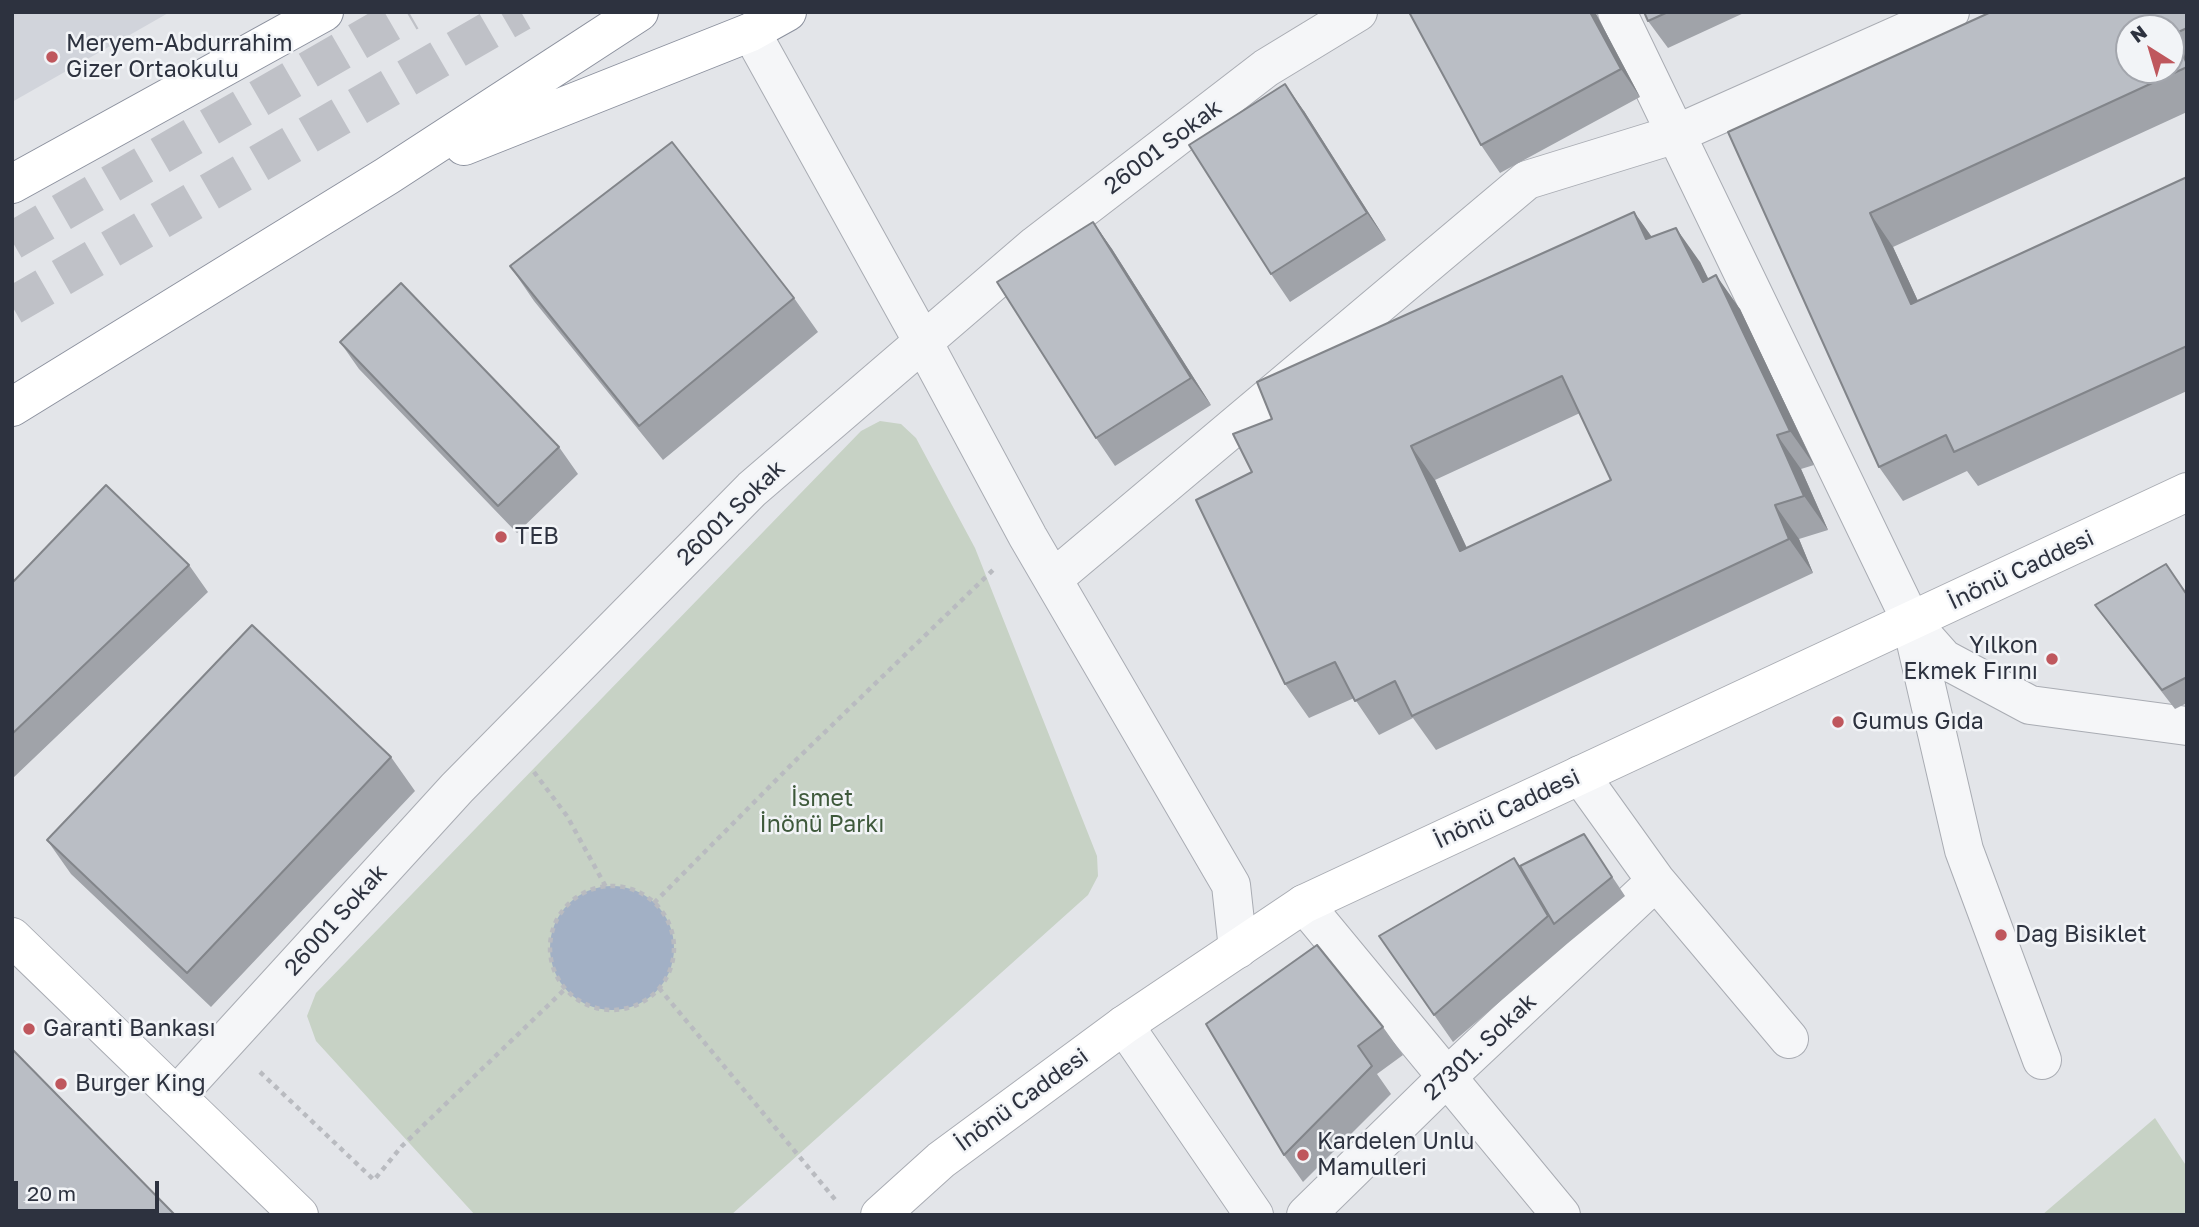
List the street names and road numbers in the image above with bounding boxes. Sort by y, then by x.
street label: 26001 Sokak [1099,94,1227,200]
street label: 26001 Sokak [671,454,791,572]
street label: İnönü Caddesi [1944,524,2098,616]
street label: İnönü Caddesi [1430,763,1584,855]
street label: 26001 Sokak [279,859,393,981]
street label: 27301. Sokak [1418,988,1542,1106]
street label: İnönü Caddesi [950,1043,1094,1157]

